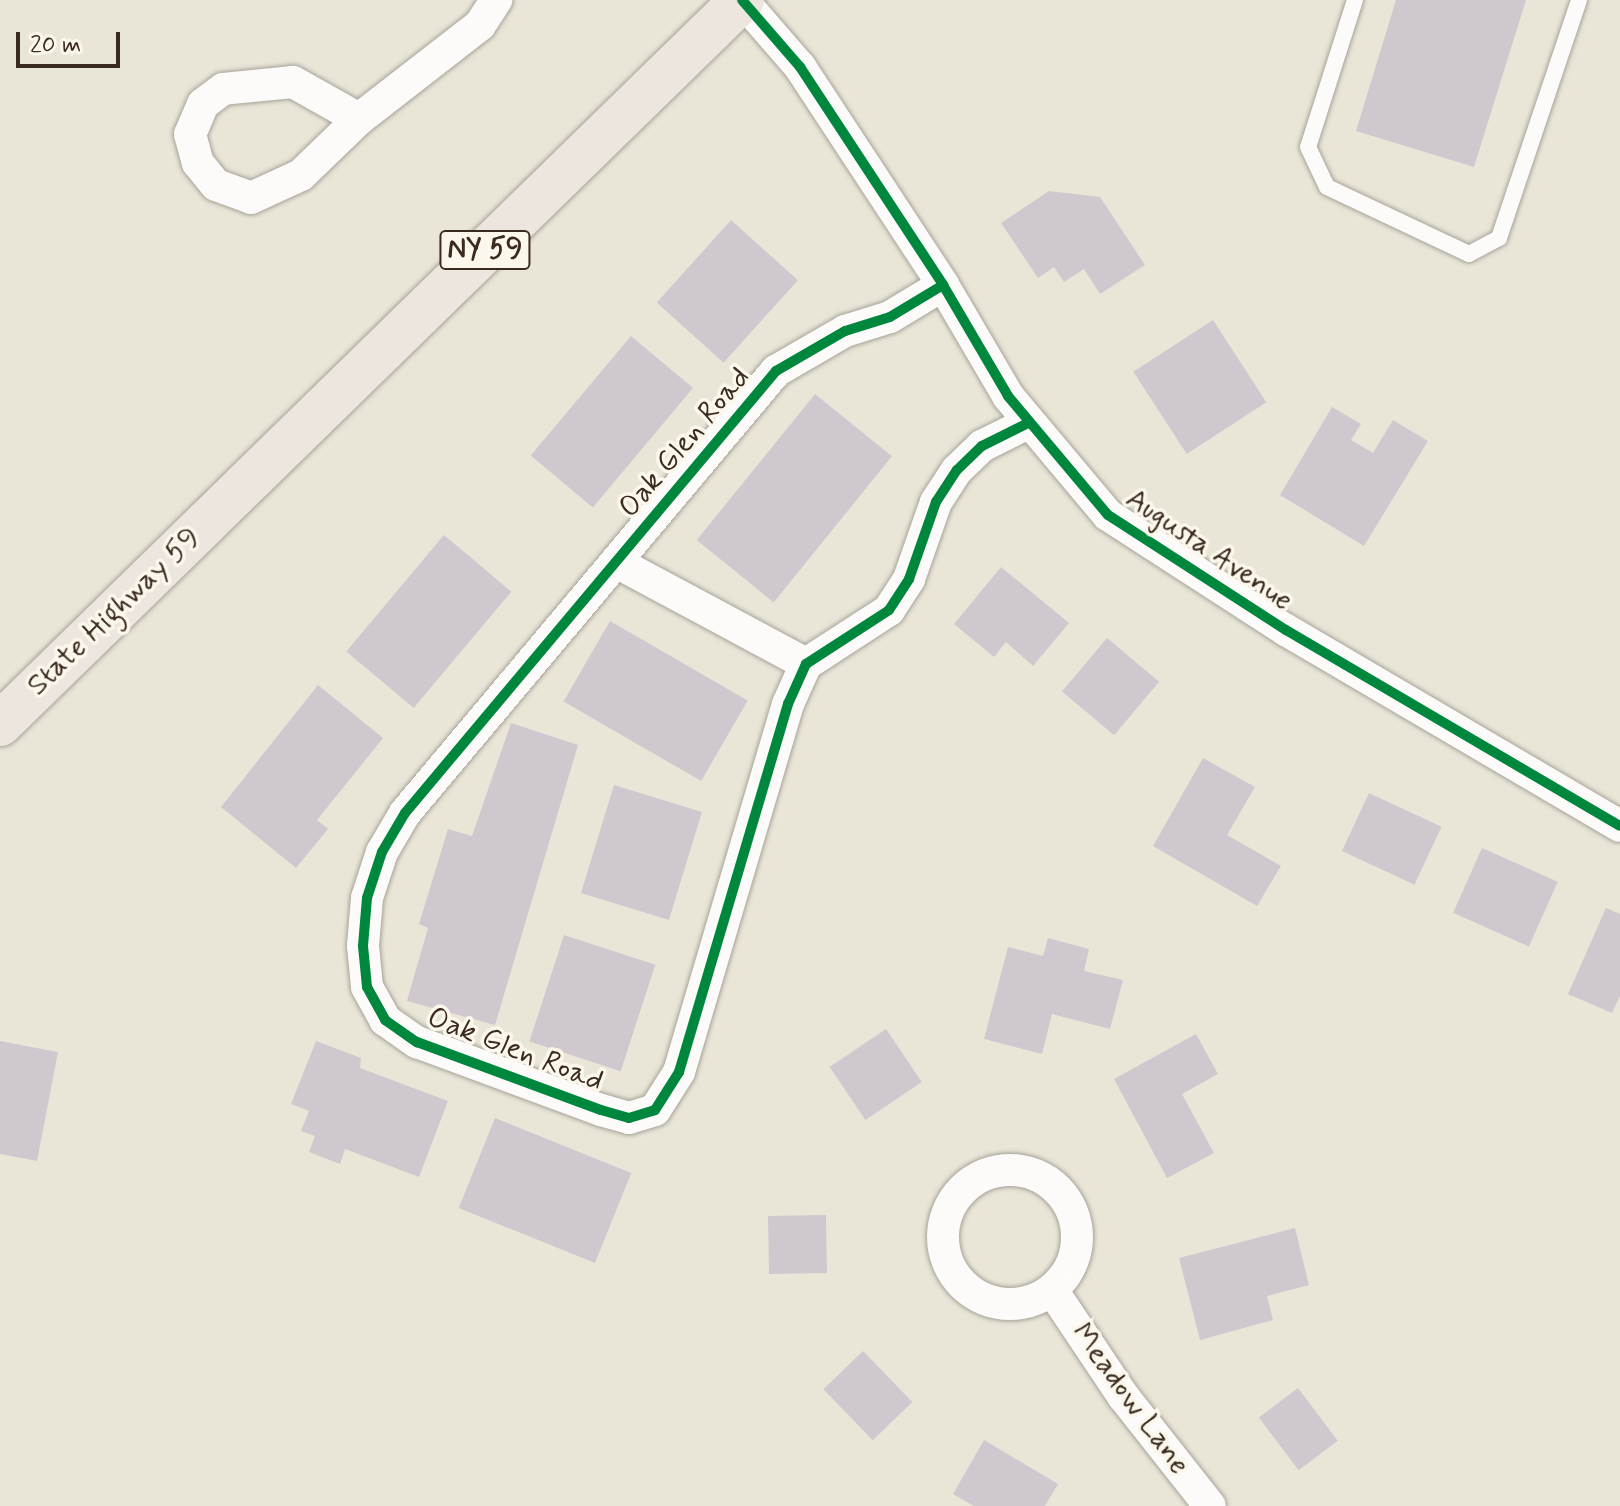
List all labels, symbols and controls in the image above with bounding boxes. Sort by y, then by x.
scale bar [20,16,124,66]
text: 20 m [30,30,81,61]
road number: NY 59 [439,226,531,274]
street label: Oak Glen Road [610,358,760,528]
street label: Augusta Avenue [1117,480,1301,620]
street label: State Highway 59 [20,521,208,703]
street label: Oak Glen Road [419,999,611,1101]
street label: Meadow Lane [1063,1316,1197,1482]

